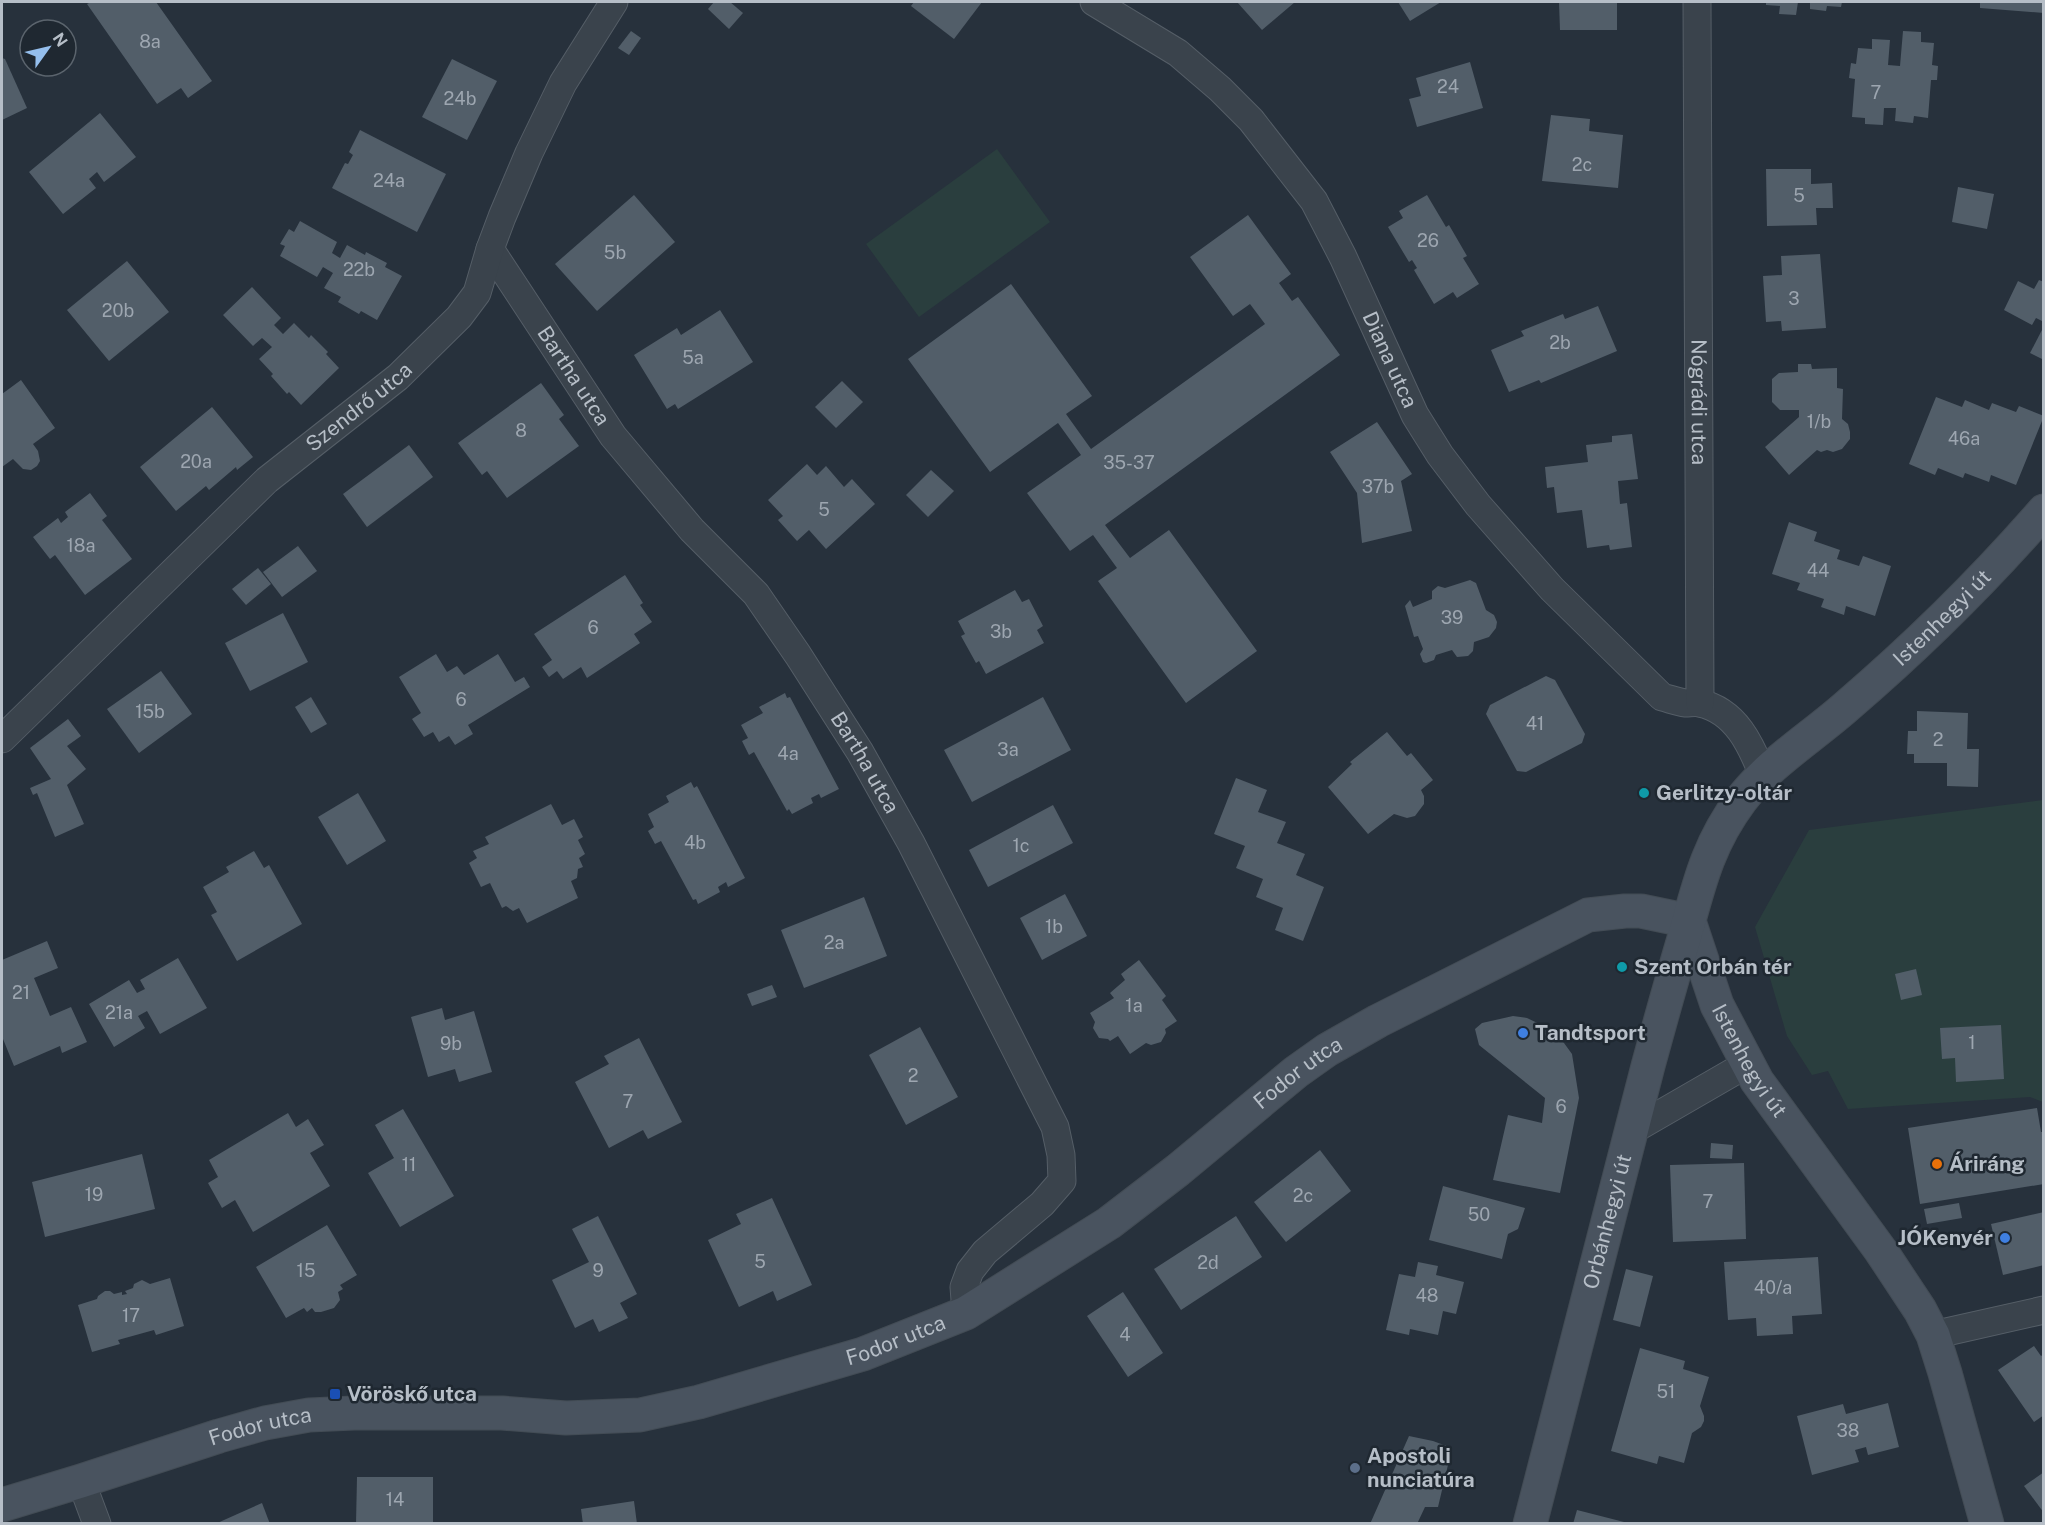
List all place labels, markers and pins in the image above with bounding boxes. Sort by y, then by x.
place label: Gerlitzy-oltár [1656,780,1792,805]
marker: Gerlitzy-oltár [1637,786,1651,800]
place label: Szent Orbán tér [1634,954,1792,979]
marker: Szent Orbán tér [1615,960,1629,974]
place label: Tandtsport [1535,1020,1646,1045]
marker: Tandtsport [1516,1026,1530,1040]
place label: Áriráng [1949,1151,2025,1176]
marker: Áriráng [1930,1157,1944,1171]
place label: JÓKenyér [1898,1225,1993,1250]
marker: JÓKenyér [1998,1231,2012,1245]
place label: Vöröskő utca [347,1381,477,1406]
marker: Vöröskő utca [328,1387,342,1401]
place label: Apostoli nunciatúra [1367,1443,1475,1492]
marker: Apostoli nunciatúra [1348,1461,1362,1475]

